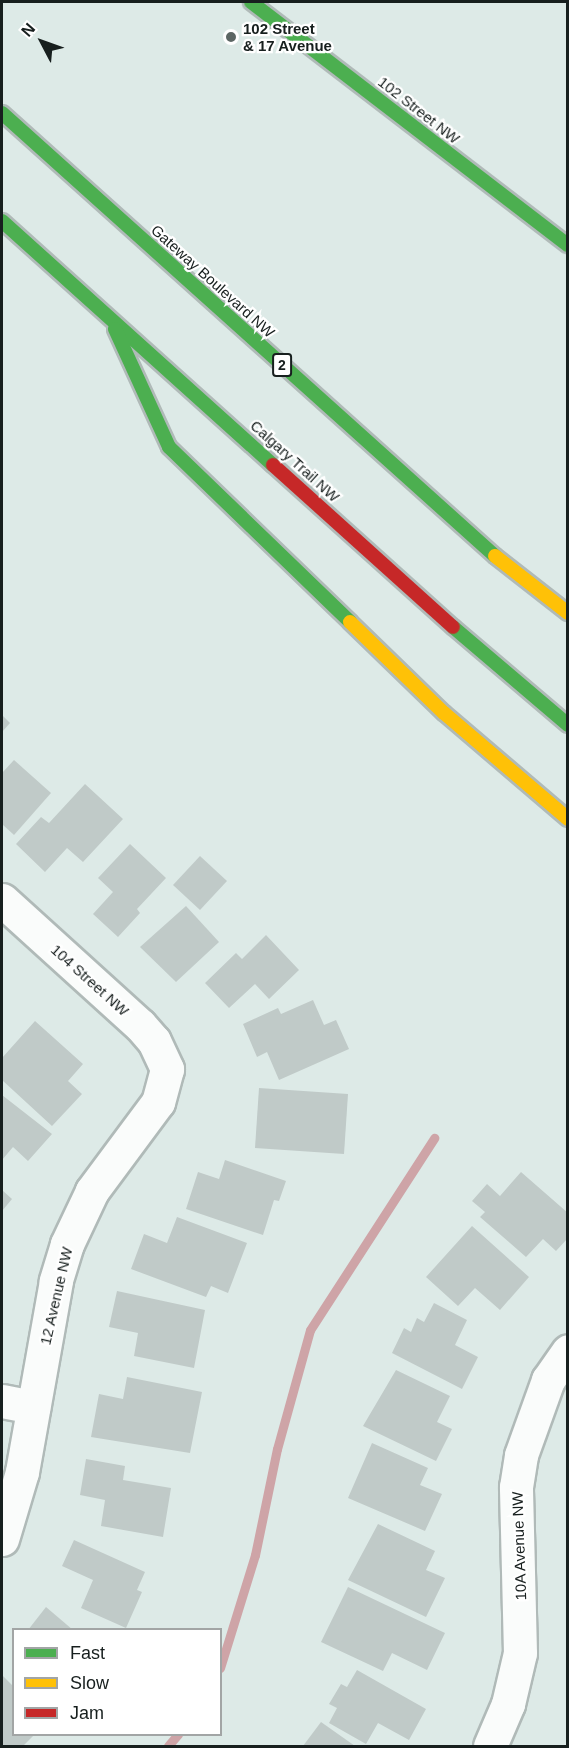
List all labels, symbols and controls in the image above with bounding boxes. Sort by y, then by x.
north arrow [12,12,72,72]
place label: 102 Street & 17 Avenue [243,19,332,54]
text: N [18,20,38,40]
marker: 102 Street & 17 Avenue [224,30,238,44]
street label: 102 Street NW [375,73,463,147]
street label: Gateway Boulevard NW [148,221,278,341]
road number: 2 [272,354,292,376]
street label: Calgary Trail NW [247,416,343,506]
street label: 104 Street NW [47,940,133,1020]
street label: 12 Avenue NW [36,1245,76,1347]
street label: 10A Avenue NW [508,1490,530,1602]
legend [12,1628,222,1736]
text: Fast [70,1643,105,1663]
text: Slow [70,1673,109,1693]
text: Jam [70,1703,104,1723]

